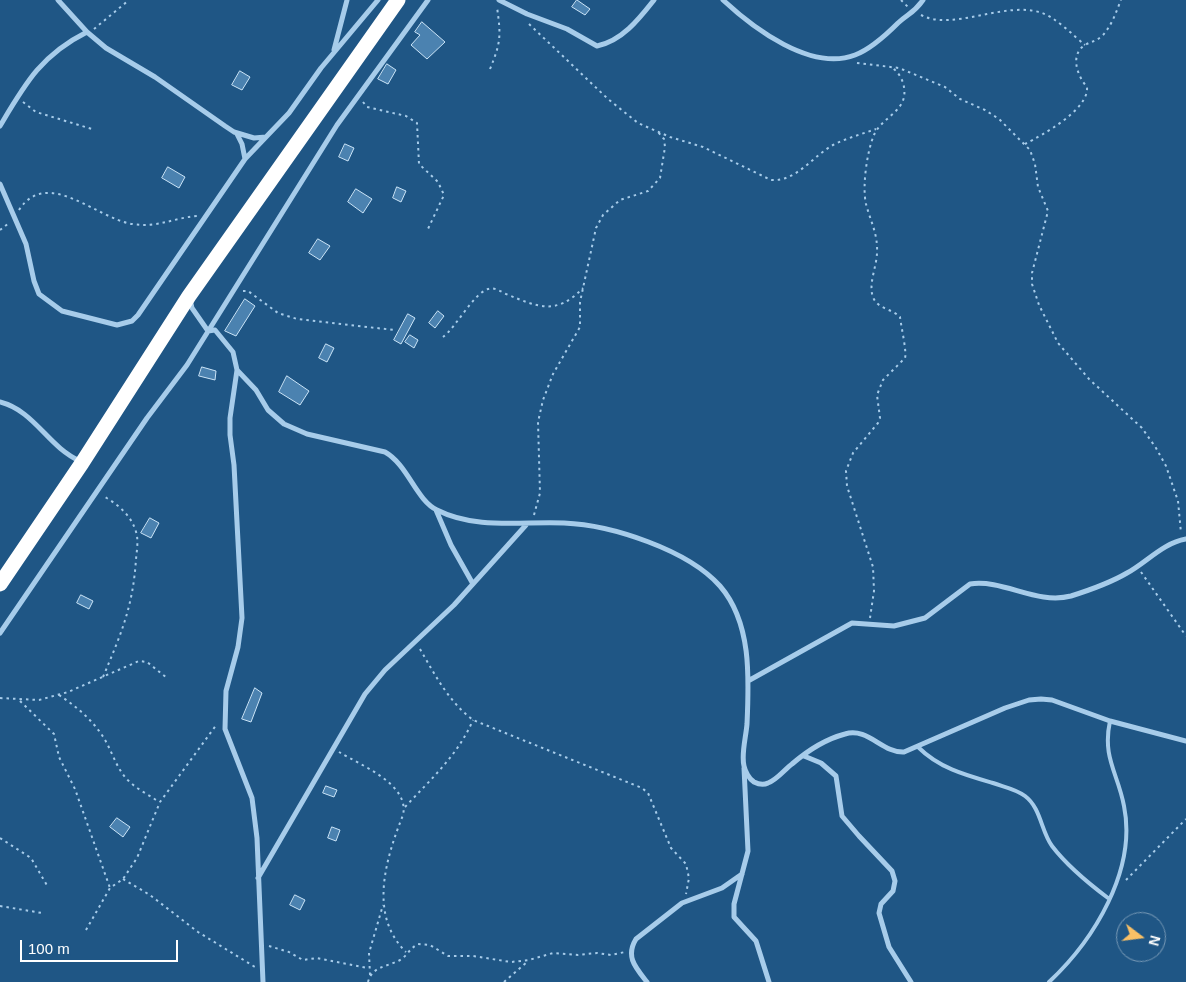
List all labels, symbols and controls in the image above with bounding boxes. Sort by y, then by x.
north arrow [1116,912,1166,962]
scale bar [22,930,180,962]
text: N [1145,934,1164,948]
text: 100 m [28,940,70,957]

